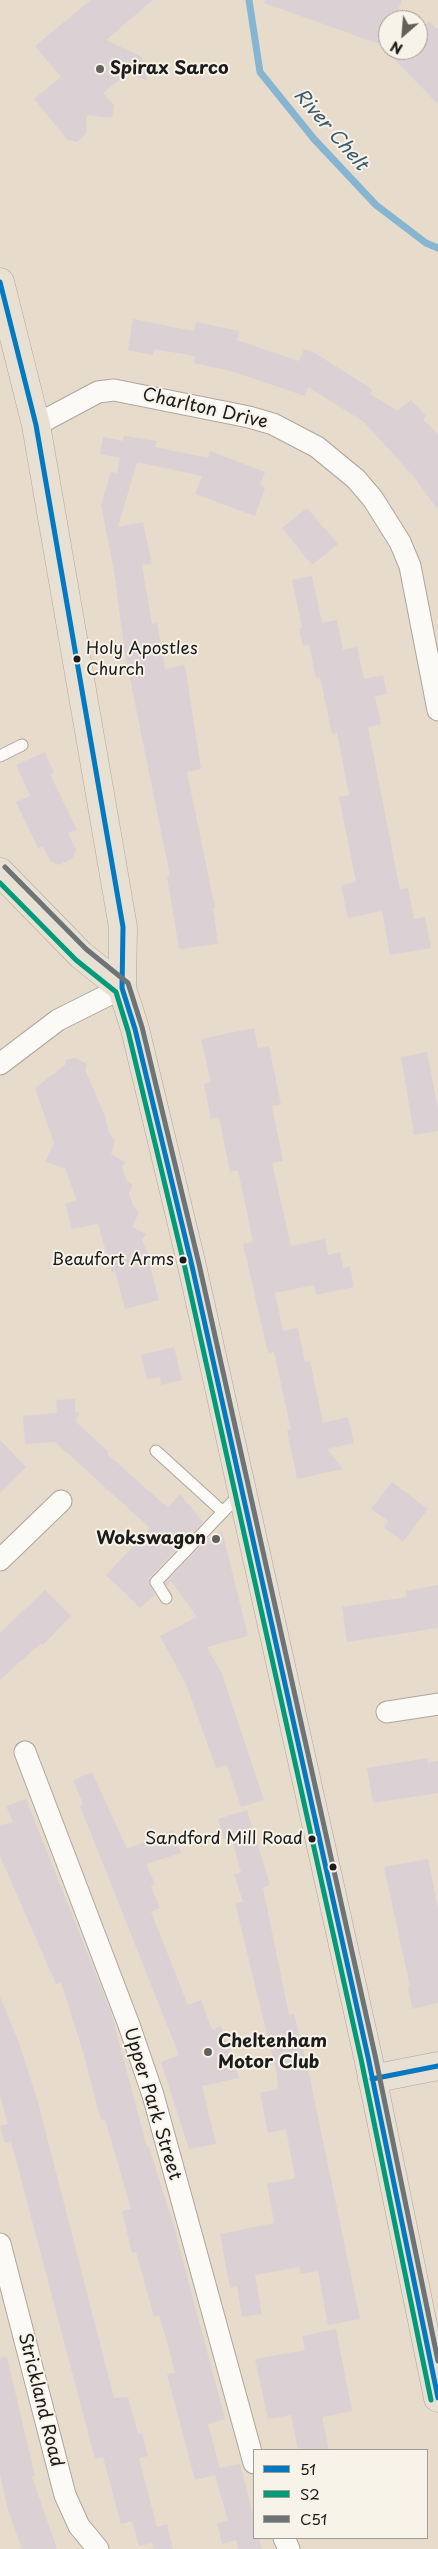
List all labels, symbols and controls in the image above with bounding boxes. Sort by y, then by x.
north arrow [378,10,428,60]
text: N [387,36,406,60]
place label: Spirax Sarco [110,58,229,80]
marker: Spirax Sarco [94,63,106,75]
water label: River Chelt [288,84,372,176]
street label: Charlton Drive [140,384,270,434]
place label: Holy Apostles Church [86,639,198,679]
marker: Holy Apostles Church [72,654,82,664]
place label: Beaufort Arms [52,1250,174,1270]
marker: Beaufort Arms [178,1255,188,1265]
place label: Wokswagon [96,1528,206,1550]
marker: Wokswagon [210,1533,222,1545]
place label: Sandford Mill Road [145,1829,303,1849]
marker: Sandford Mill Road [307,1834,317,1844]
unlabelled marker [328,1862,338,1872]
street label: Upper Park Street [119,2025,185,2183]
place label: Cheltenham Motor Club [218,2031,327,2074]
marker: Cheltenham Motor Club [202,2046,214,2058]
street label: Strickland Road [13,2331,67,2469]
legend [253,2449,428,2539]
text: 51 [300,2457,316,2480]
text: S2 [300,2482,320,2505]
text: C51 [300,2507,327,2530]

